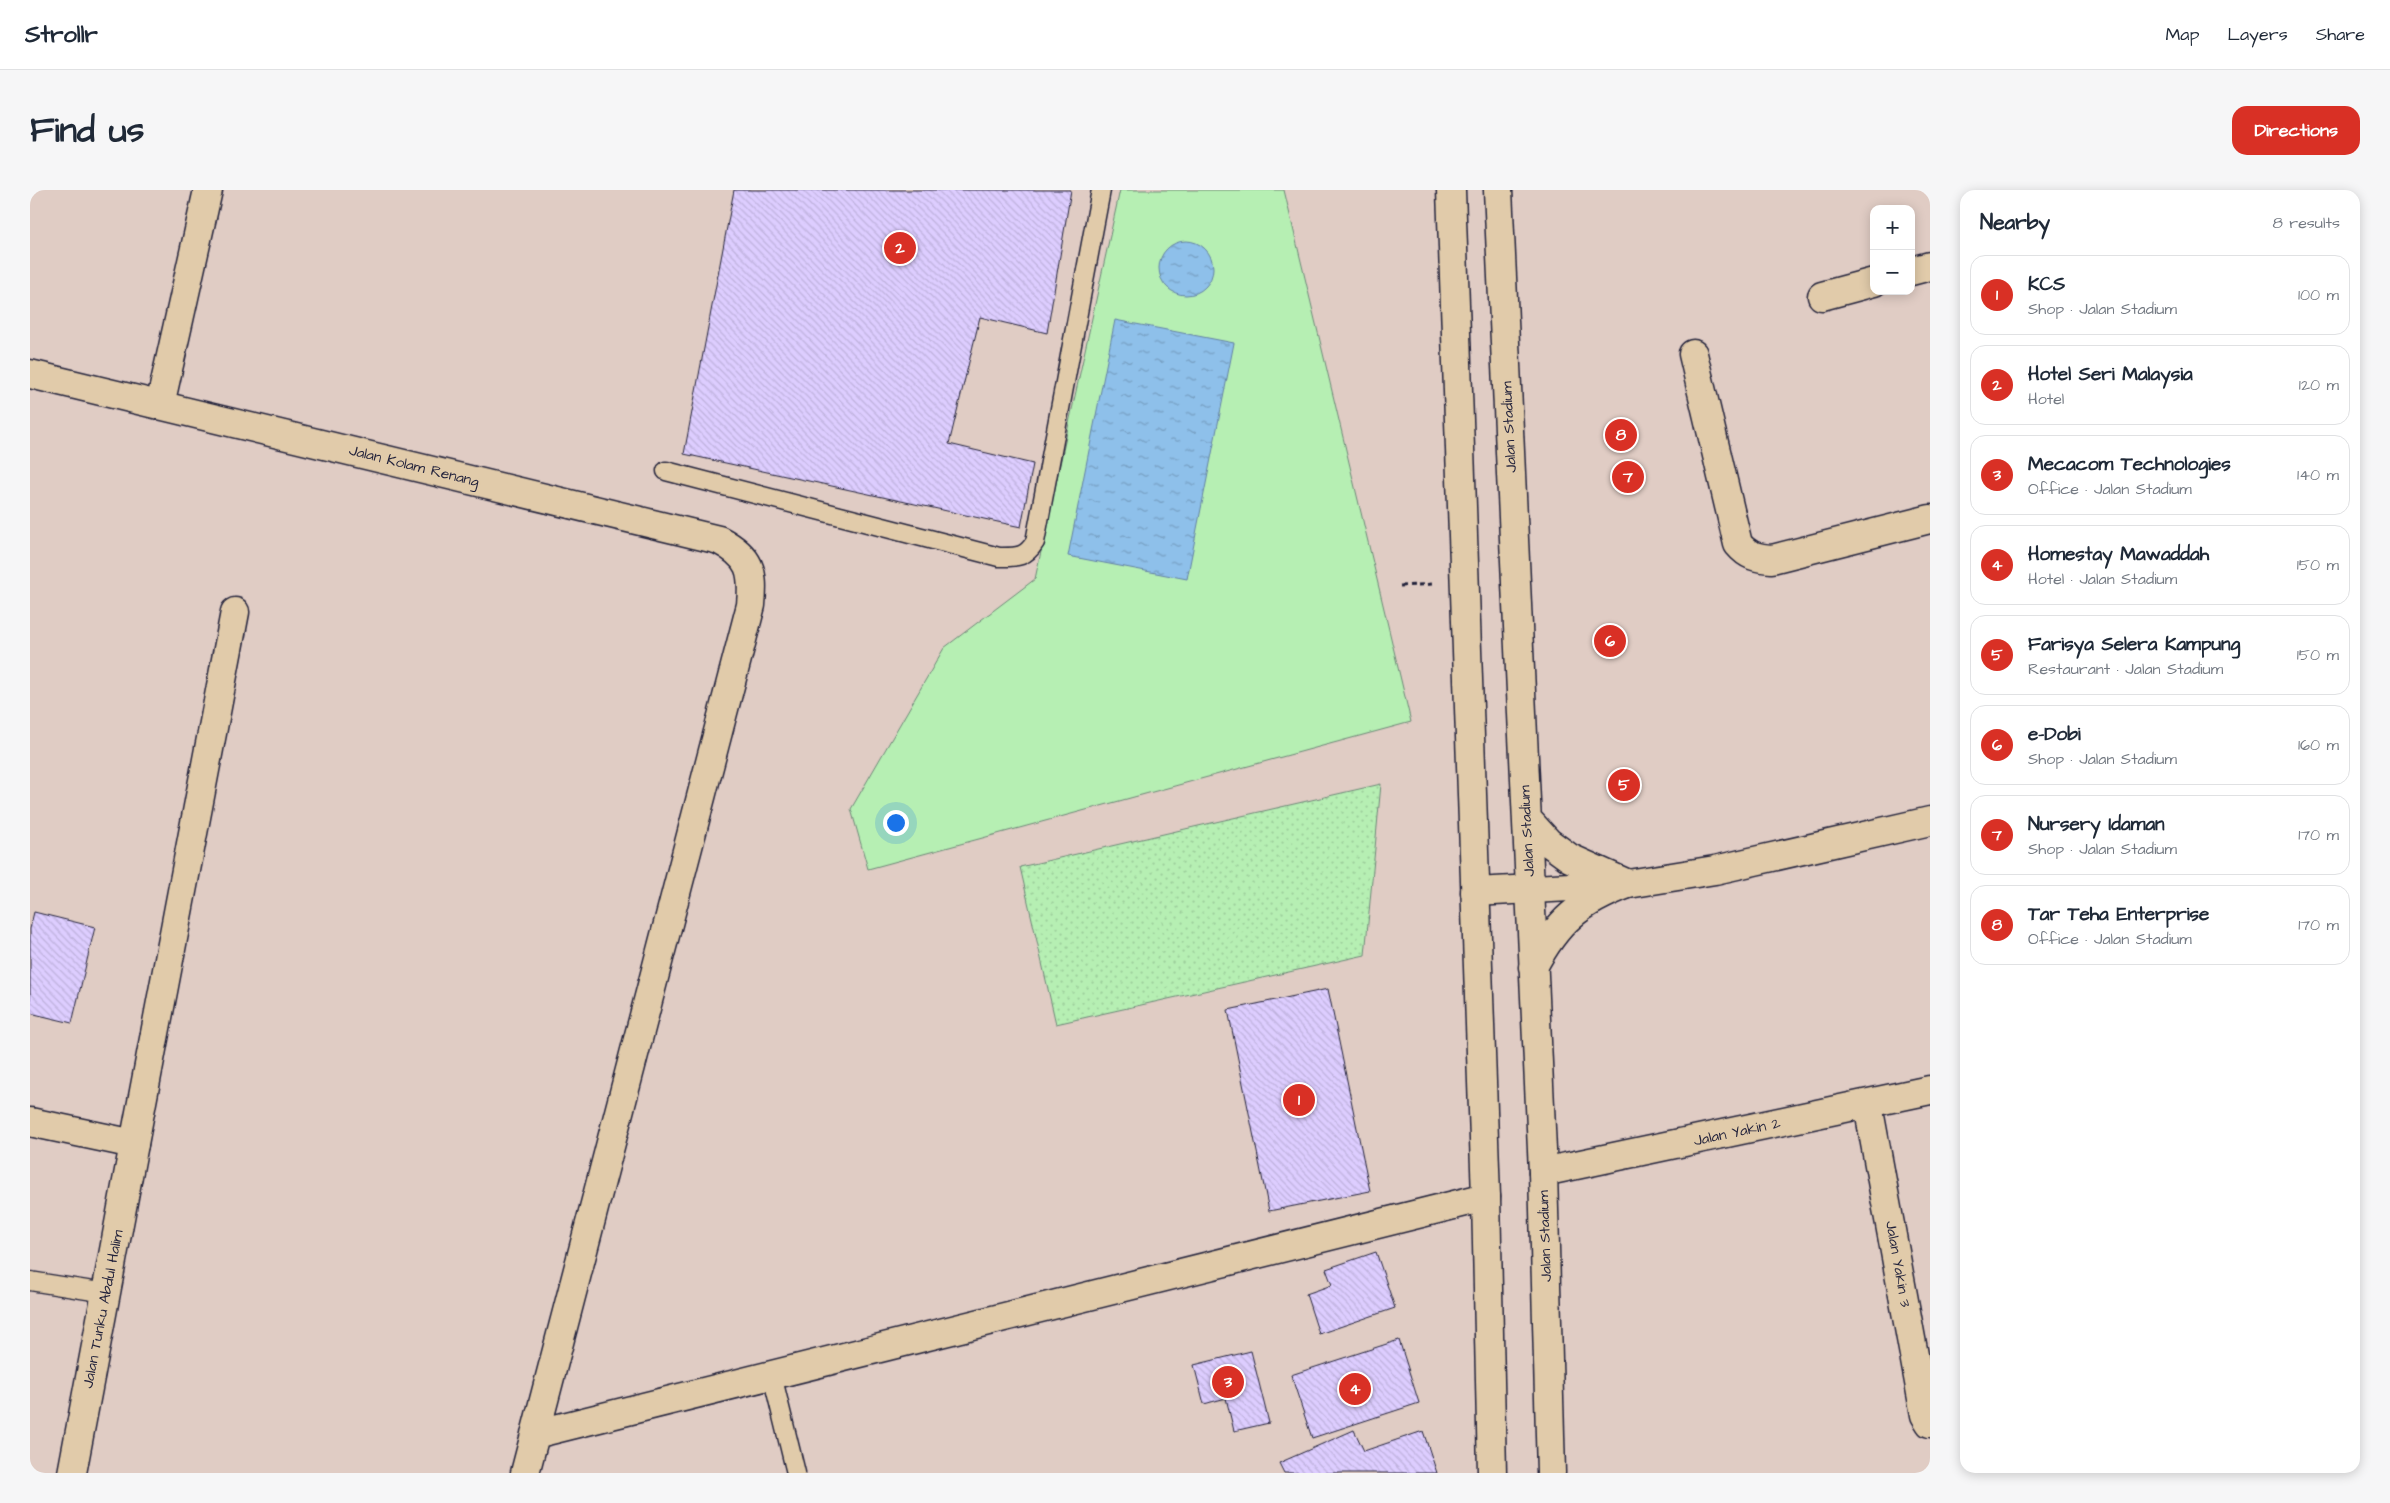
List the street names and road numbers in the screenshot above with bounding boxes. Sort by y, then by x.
street label: Jalan Stadium [1496,380,1522,473]
street label: Jalan Kolam Renang [346,440,482,493]
street label: Jalan Stadium [1514,784,1540,877]
street label: Jalan Yakin 2 [1692,1112,1783,1151]
street label: Jalan Stadium [1533,1190,1557,1282]
street label: Jalan Yakin 3 [1880,1219,1916,1309]
street label: Jalan Tunku Abdul Halim [77,1228,129,1390]

